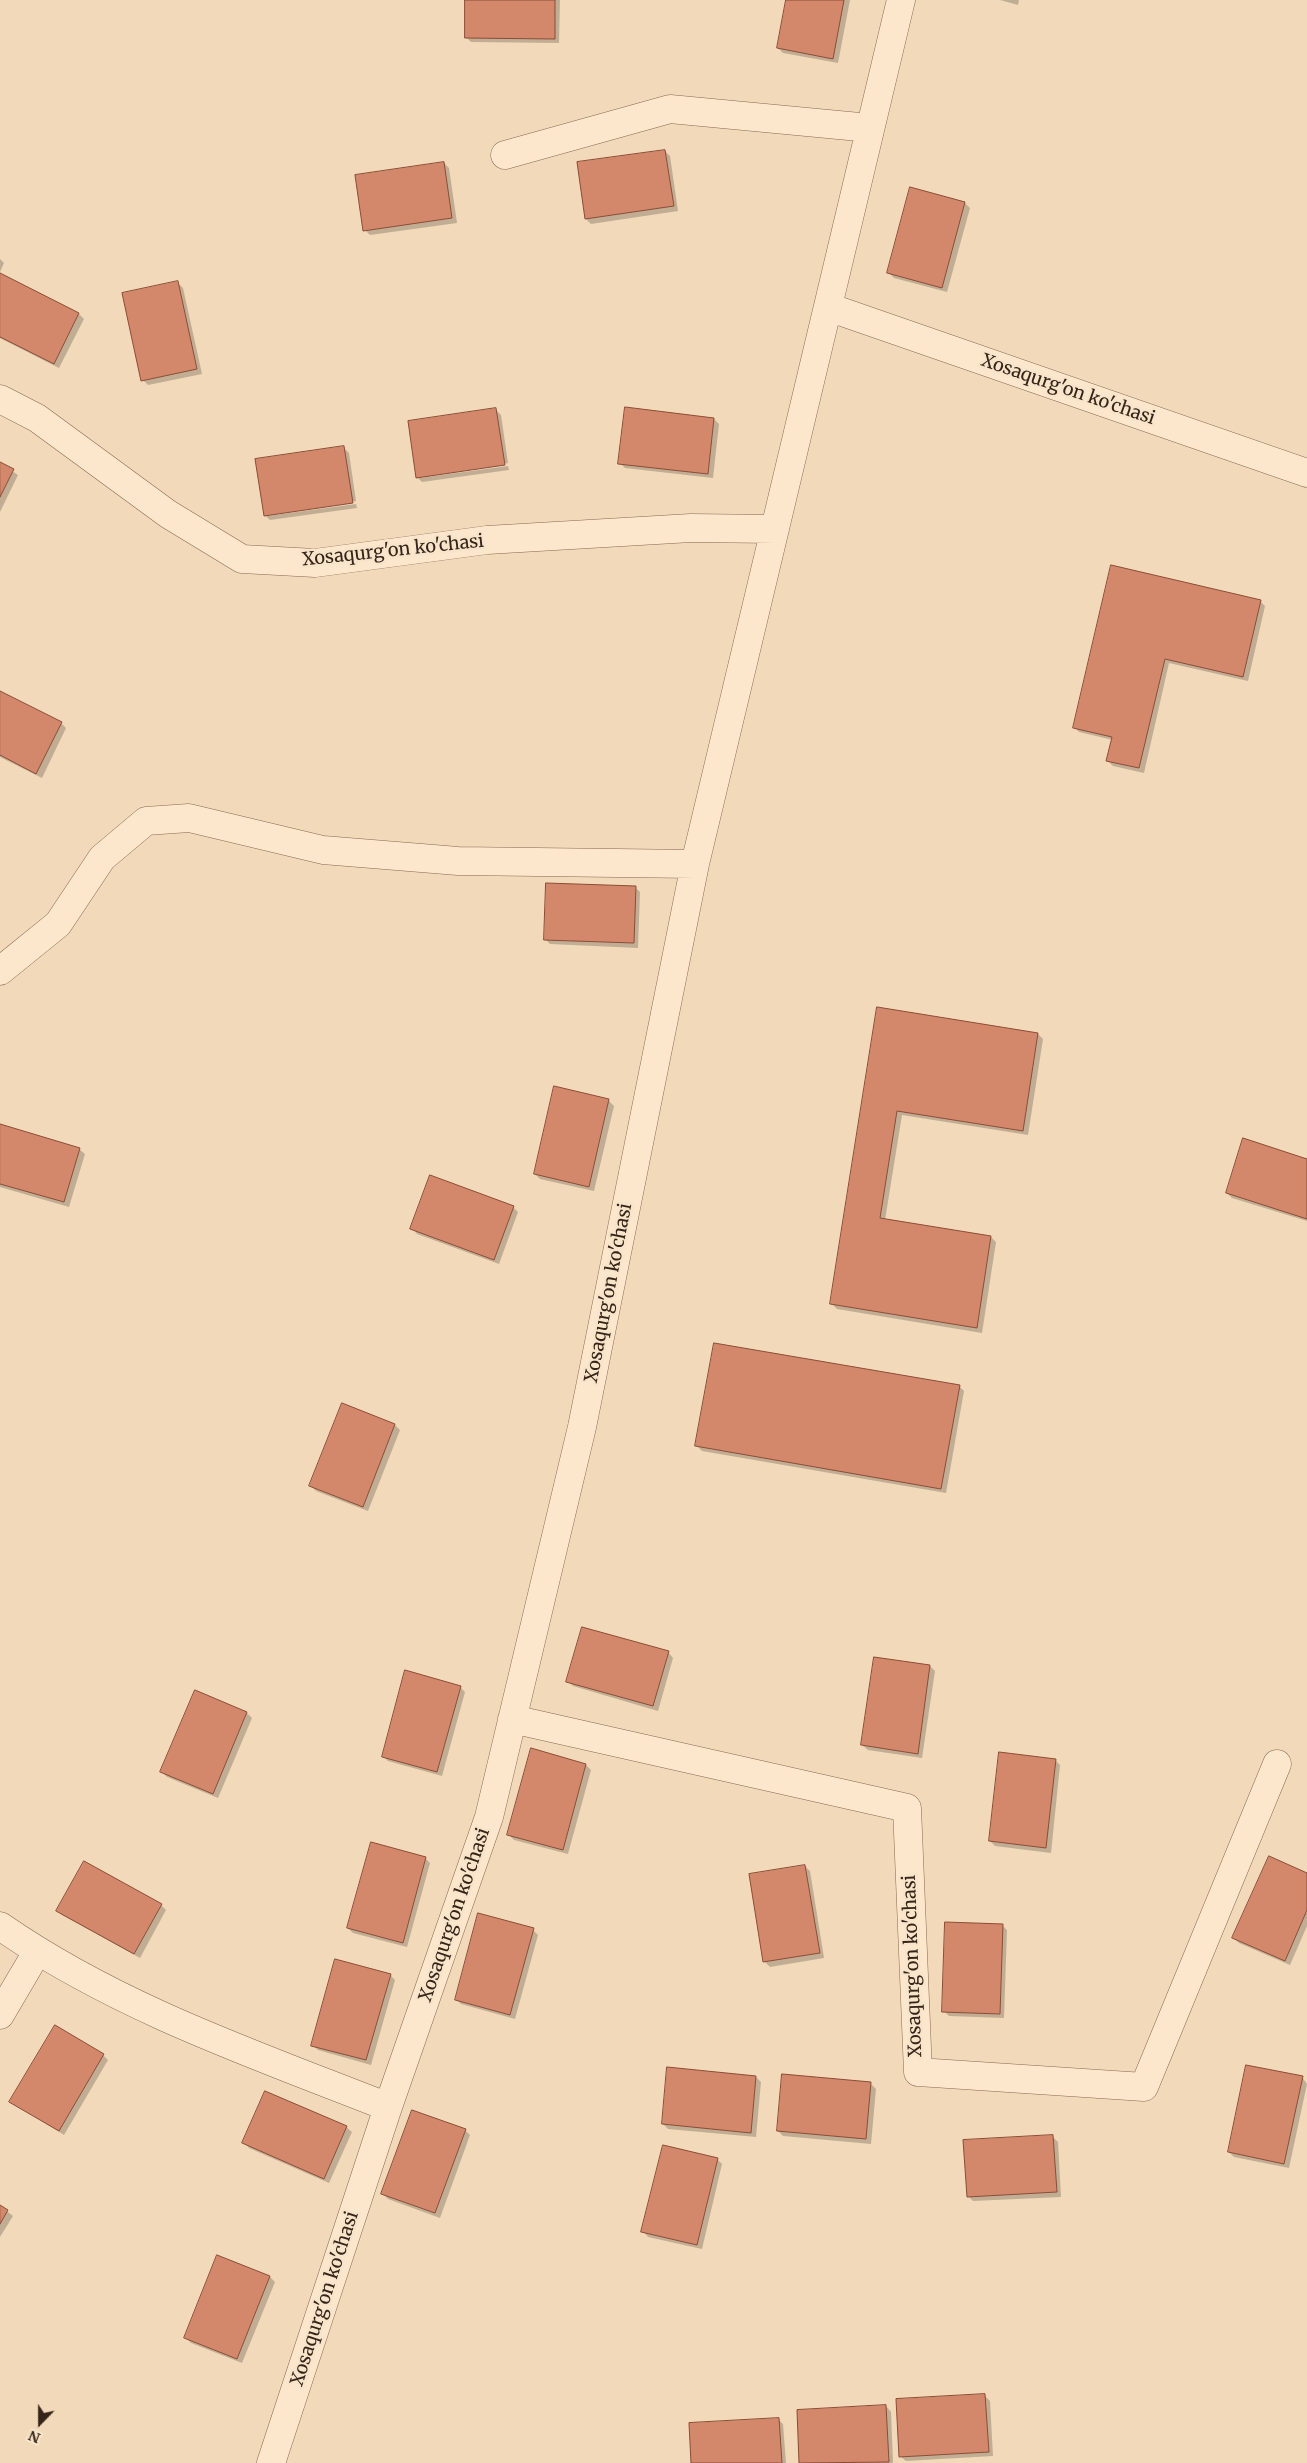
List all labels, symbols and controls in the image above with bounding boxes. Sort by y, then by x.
street label: Xosaqurg'on ko'chasi [978,350,1158,430]
street label: Xosaqurg'on ko'chasi [301,531,485,571]
street label: Xosaqurg'on ko'chasi [581,1201,637,1385]
street label: Xosaqurg'on ko'chasi [415,1825,495,2005]
street label: Xosaqurg'on ko'chasi [899,1874,927,2058]
street label: Xosaqurg'on ko'chasi [287,2209,363,2389]
north arrow [15,2398,65,2448]
text: N [26,2426,43,2447]

